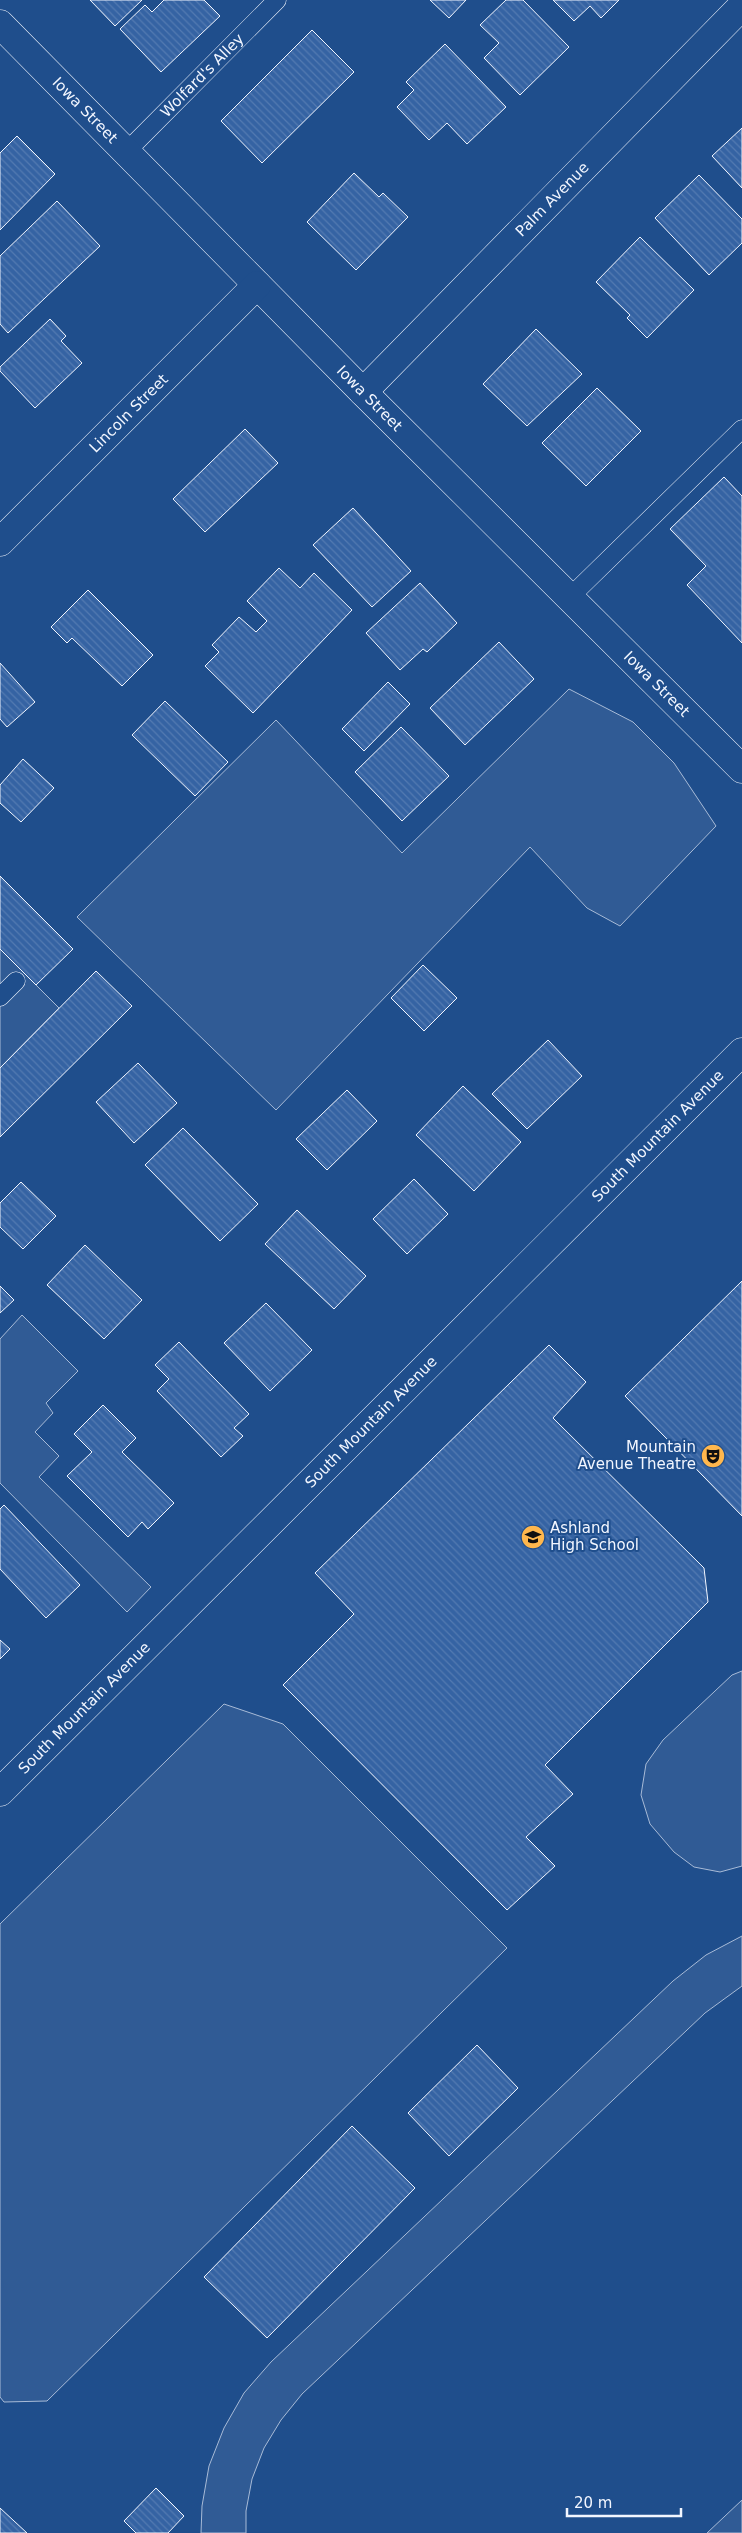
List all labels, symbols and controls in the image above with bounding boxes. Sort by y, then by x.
street label: Wolfard's Alley [157,30,248,121]
street label: Iowa Street [49,73,121,147]
street label: Palm Avenue [512,158,593,240]
street label: Iowa Street [333,362,406,435]
street label: Lincoln Street [86,370,172,456]
street label: Iowa Street [620,647,693,721]
street label: South Mountain Avenue [588,1066,727,1206]
street label: South Mountain Avenue [301,1352,441,1492]
place label: Mountain Avenue Theatre [577,1438,696,1473]
theatre icon: Mountain Avenue Theatre [700,1443,726,1469]
place label: Ashland High School [550,1519,639,1554]
school or university icon: Ashland High School [520,1524,546,1550]
street label: South Mountain Avenue [15,1638,154,1778]
scale bar [567,2486,681,2518]
text: 20 m [574,2494,612,2512]

